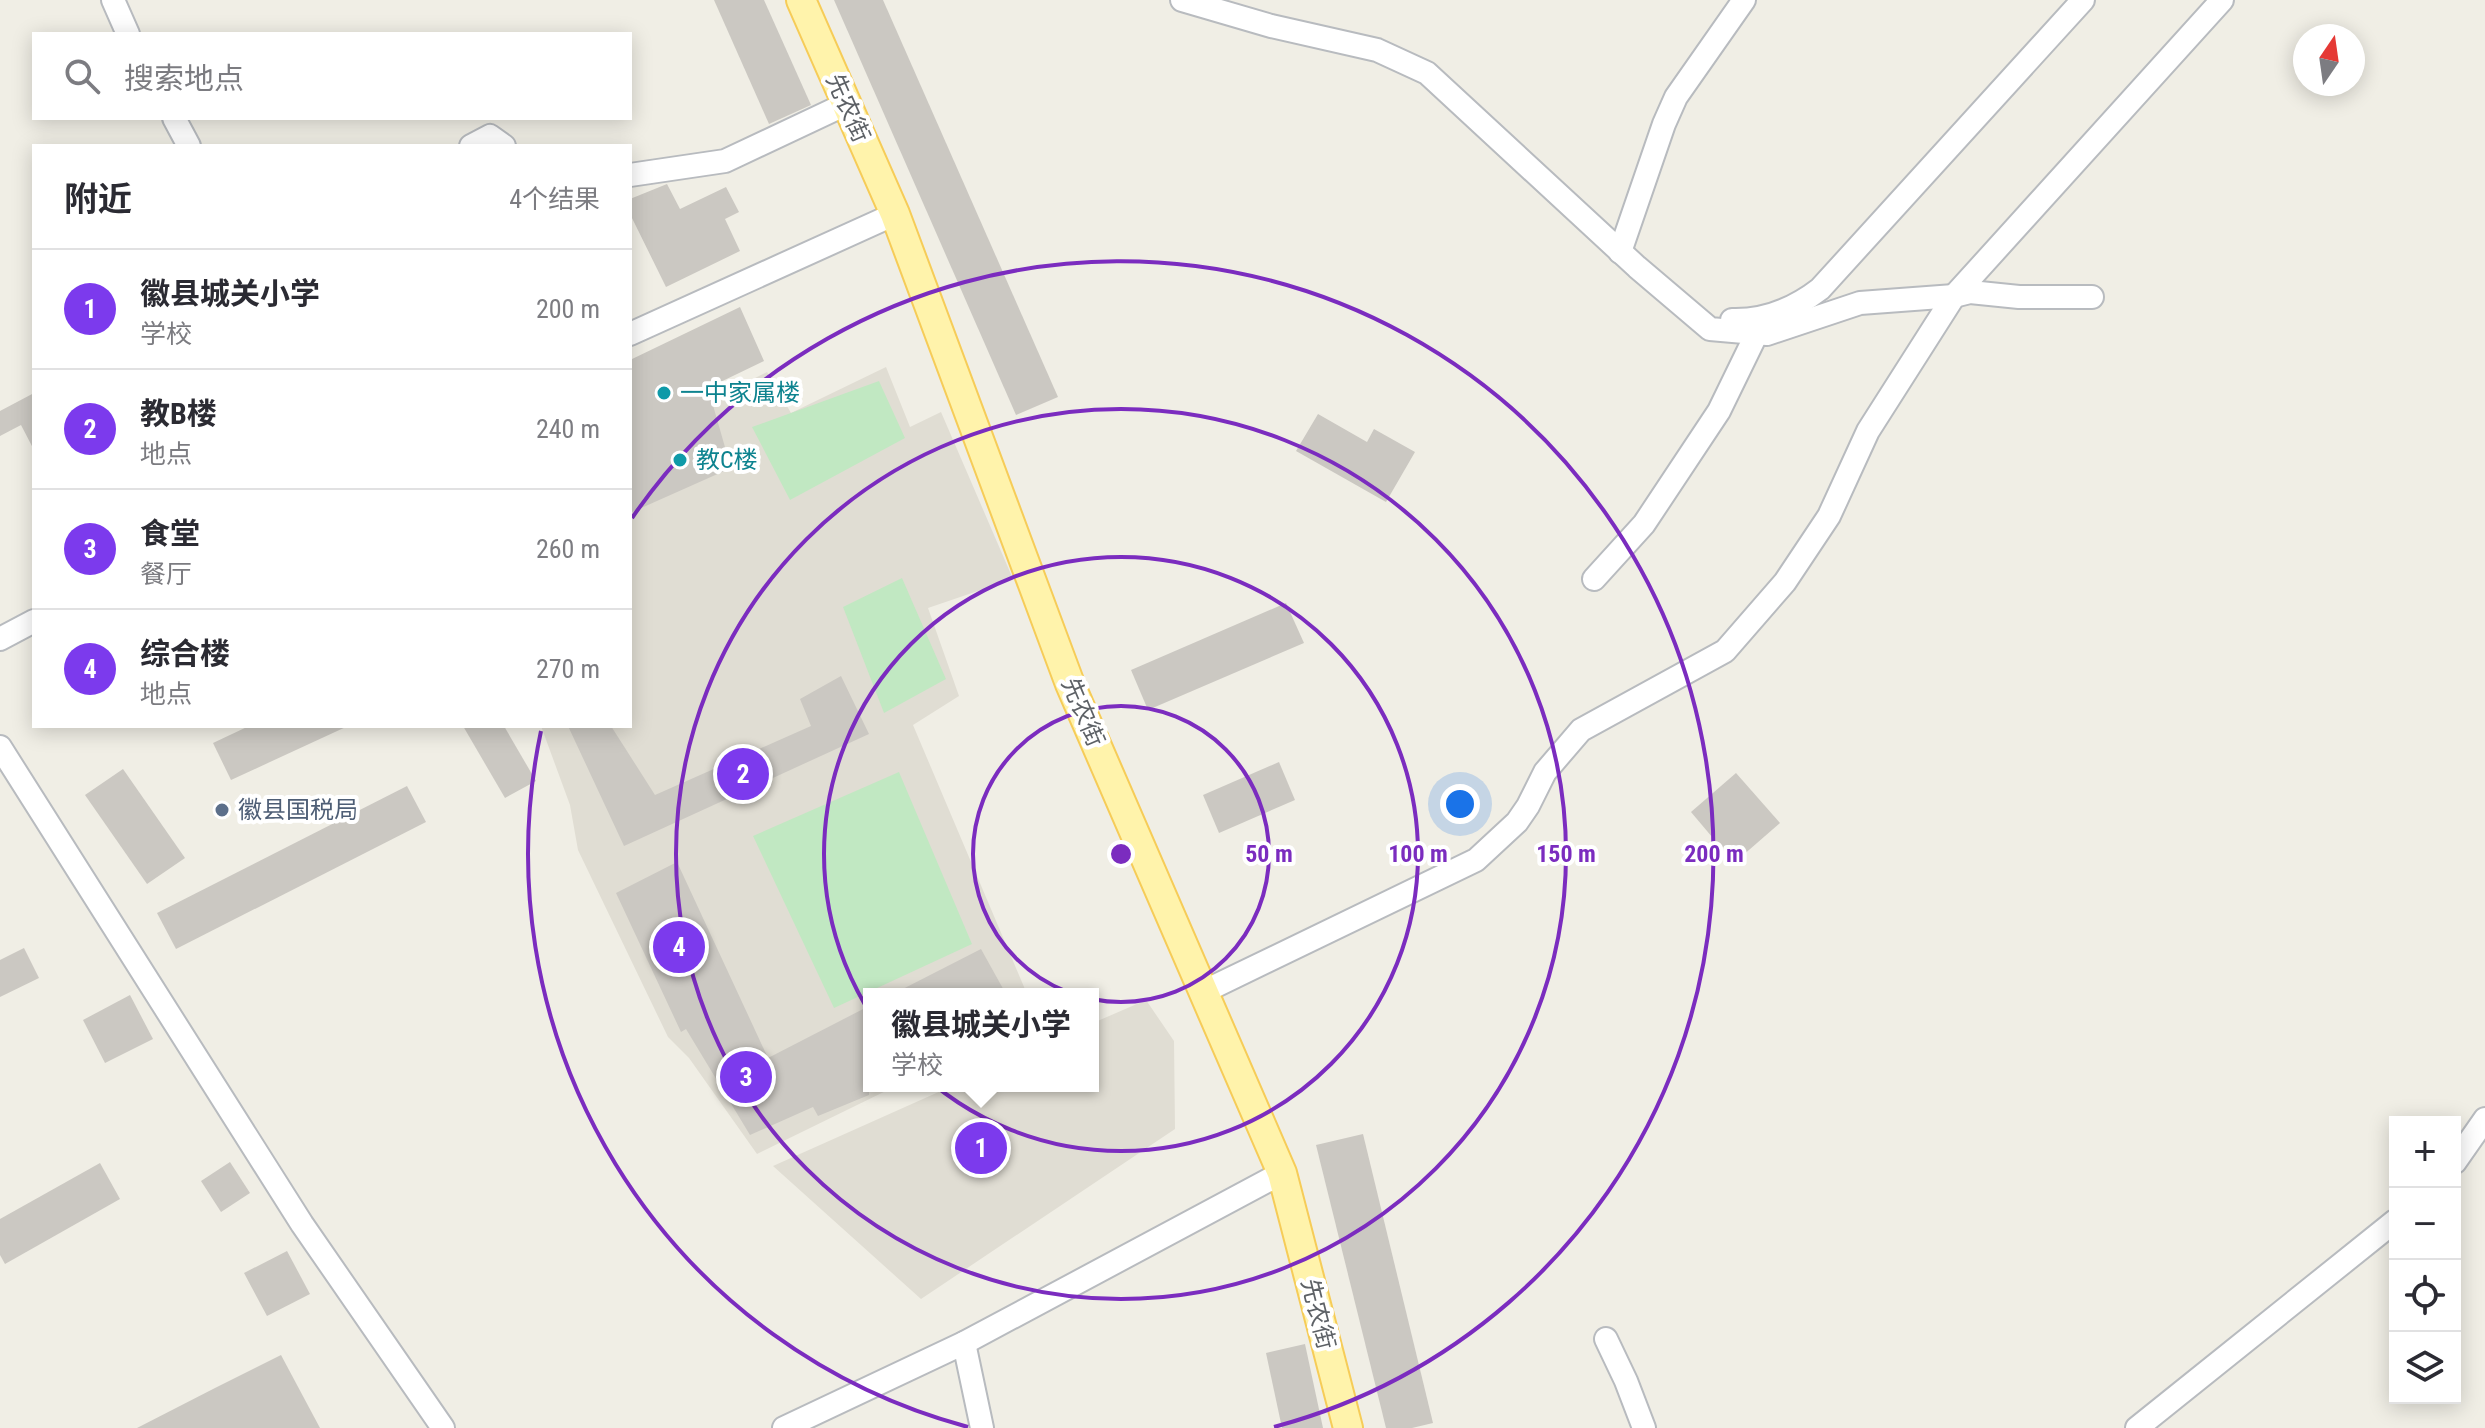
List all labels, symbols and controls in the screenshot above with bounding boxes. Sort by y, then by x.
north arrow [2293,24,2365,96]
search box [32,32,632,120]
icon: search [60,54,104,98]
text: 搜索地点 [124,61,244,96]
street label: 先农街 [821,69,875,147]
text: 附近 [64,179,132,219]
text: 4个结果 [509,184,600,214]
text: 徽县城关小学 [140,276,320,311]
text: 1 [83,294,97,324]
text: 200 m [536,294,600,324]
text: 学校 [140,319,192,349]
place label: 一中家属楼 [680,379,800,407]
marker: 一中家属楼 [655,384,673,402]
text: 教B楼 [140,396,217,431]
text: 2 [83,414,97,444]
text: 240 m [536,414,600,444]
text: 地点 [140,439,192,469]
place label: 教C楼 [696,446,758,474]
marker: 教C楼 [671,451,689,469]
text: 食堂 [140,516,200,551]
text: 3 [83,534,97,564]
text: 260 m [536,534,600,564]
text: 餐厅 [140,559,192,589]
text: 综合楼 [140,636,230,671]
text: 4 [83,654,97,684]
text: 270 m [536,654,600,684]
street label: 先农街 [1056,673,1110,751]
text: 地点 [140,679,192,709]
pin: 2 [717,744,769,804]
your location [1440,784,1480,824]
place label: 徽县国税局 [238,796,358,824]
marker: 徽县国税局 [213,801,231,819]
centre of rings [1107,840,1135,868]
text: 50 m [1245,840,1293,868]
text: 100 m [1388,840,1448,868]
text: 150 m [1536,840,1596,868]
text: 200 m [1684,840,1744,868]
pin: 4 [653,917,705,977]
popup [863,988,1099,1092]
text: 徽县城关小学 [891,1007,1071,1042]
pin: 3 [720,1047,772,1107]
text: 学校 [891,1050,943,1080]
map controls [2389,1116,2461,1404]
button: + [2389,1116,2461,1188]
pin: 1 [955,1118,1007,1178]
button: − [2389,1188,2461,1260]
button: locate [2389,1260,2461,1332]
street label: 先农街 [1296,1276,1340,1352]
button: layers [2389,1332,2461,1404]

